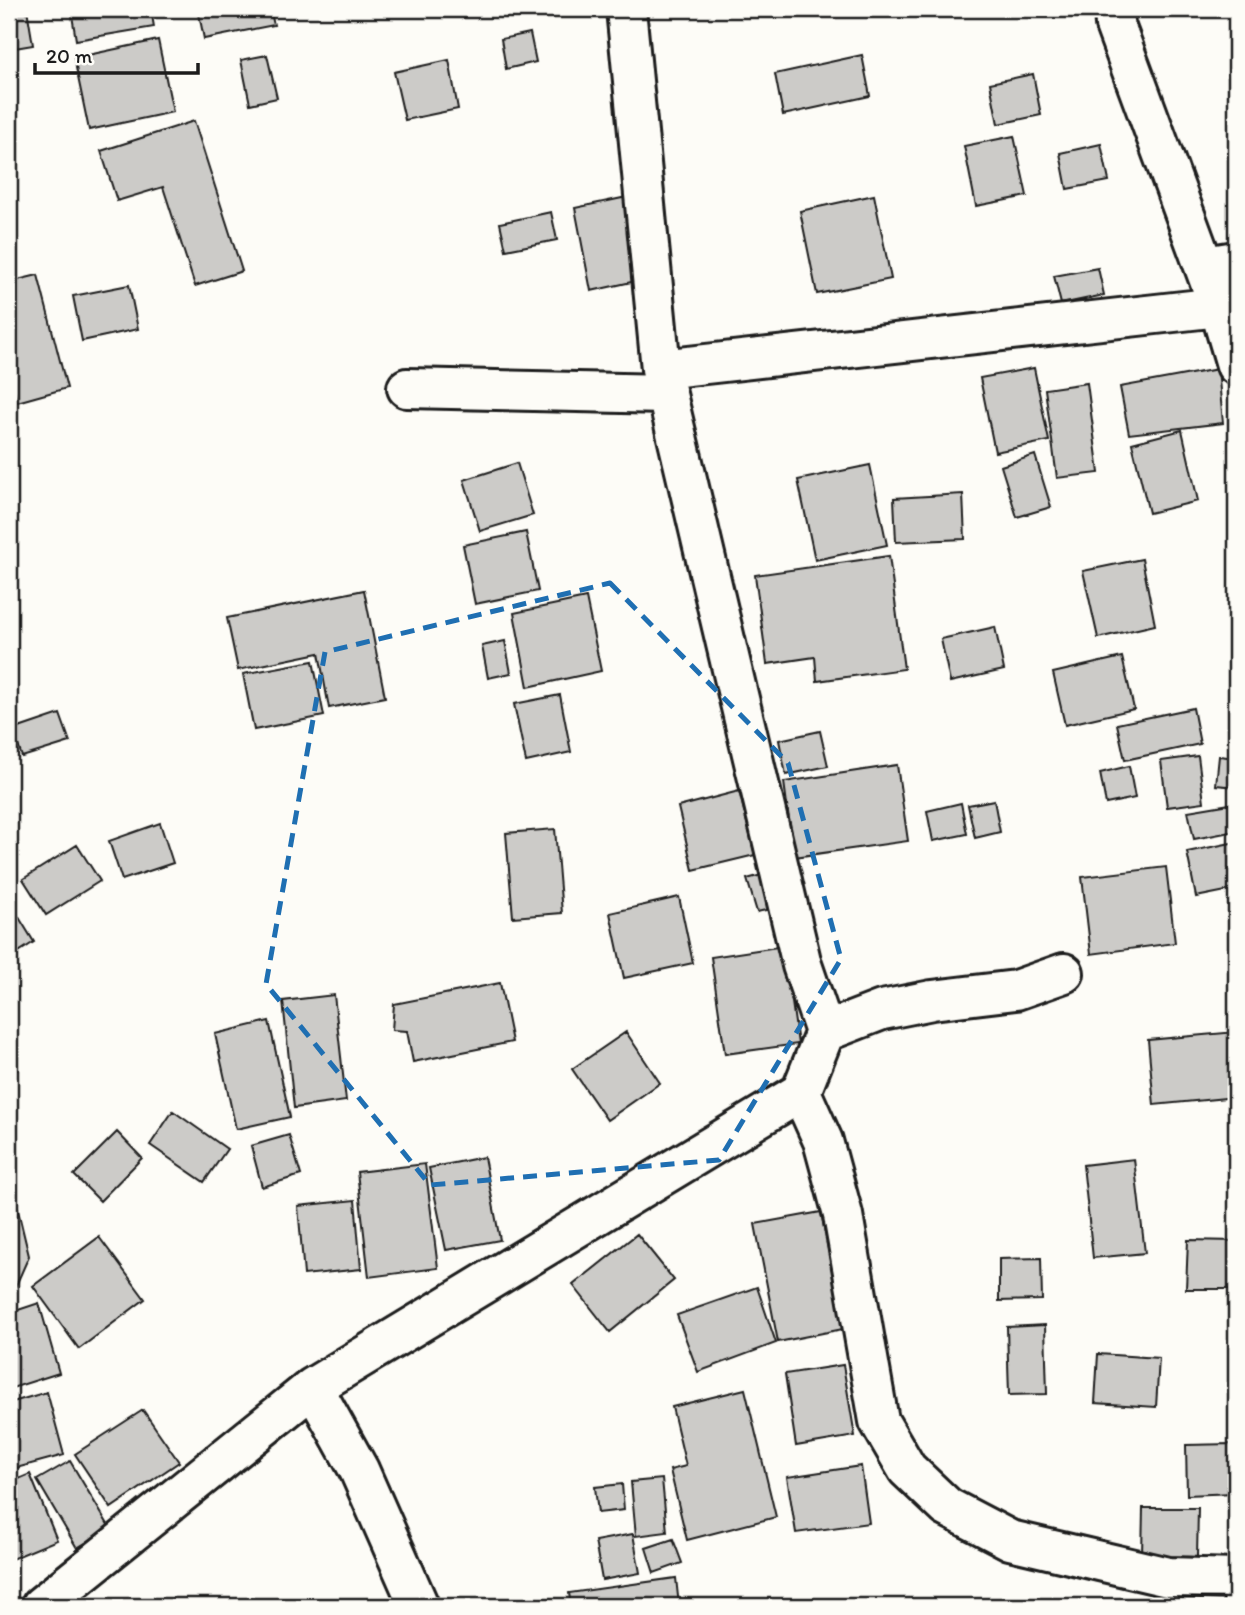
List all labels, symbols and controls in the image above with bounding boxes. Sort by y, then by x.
scale bar [35,32,198,76]
text: 20 m [46,43,93,68]

